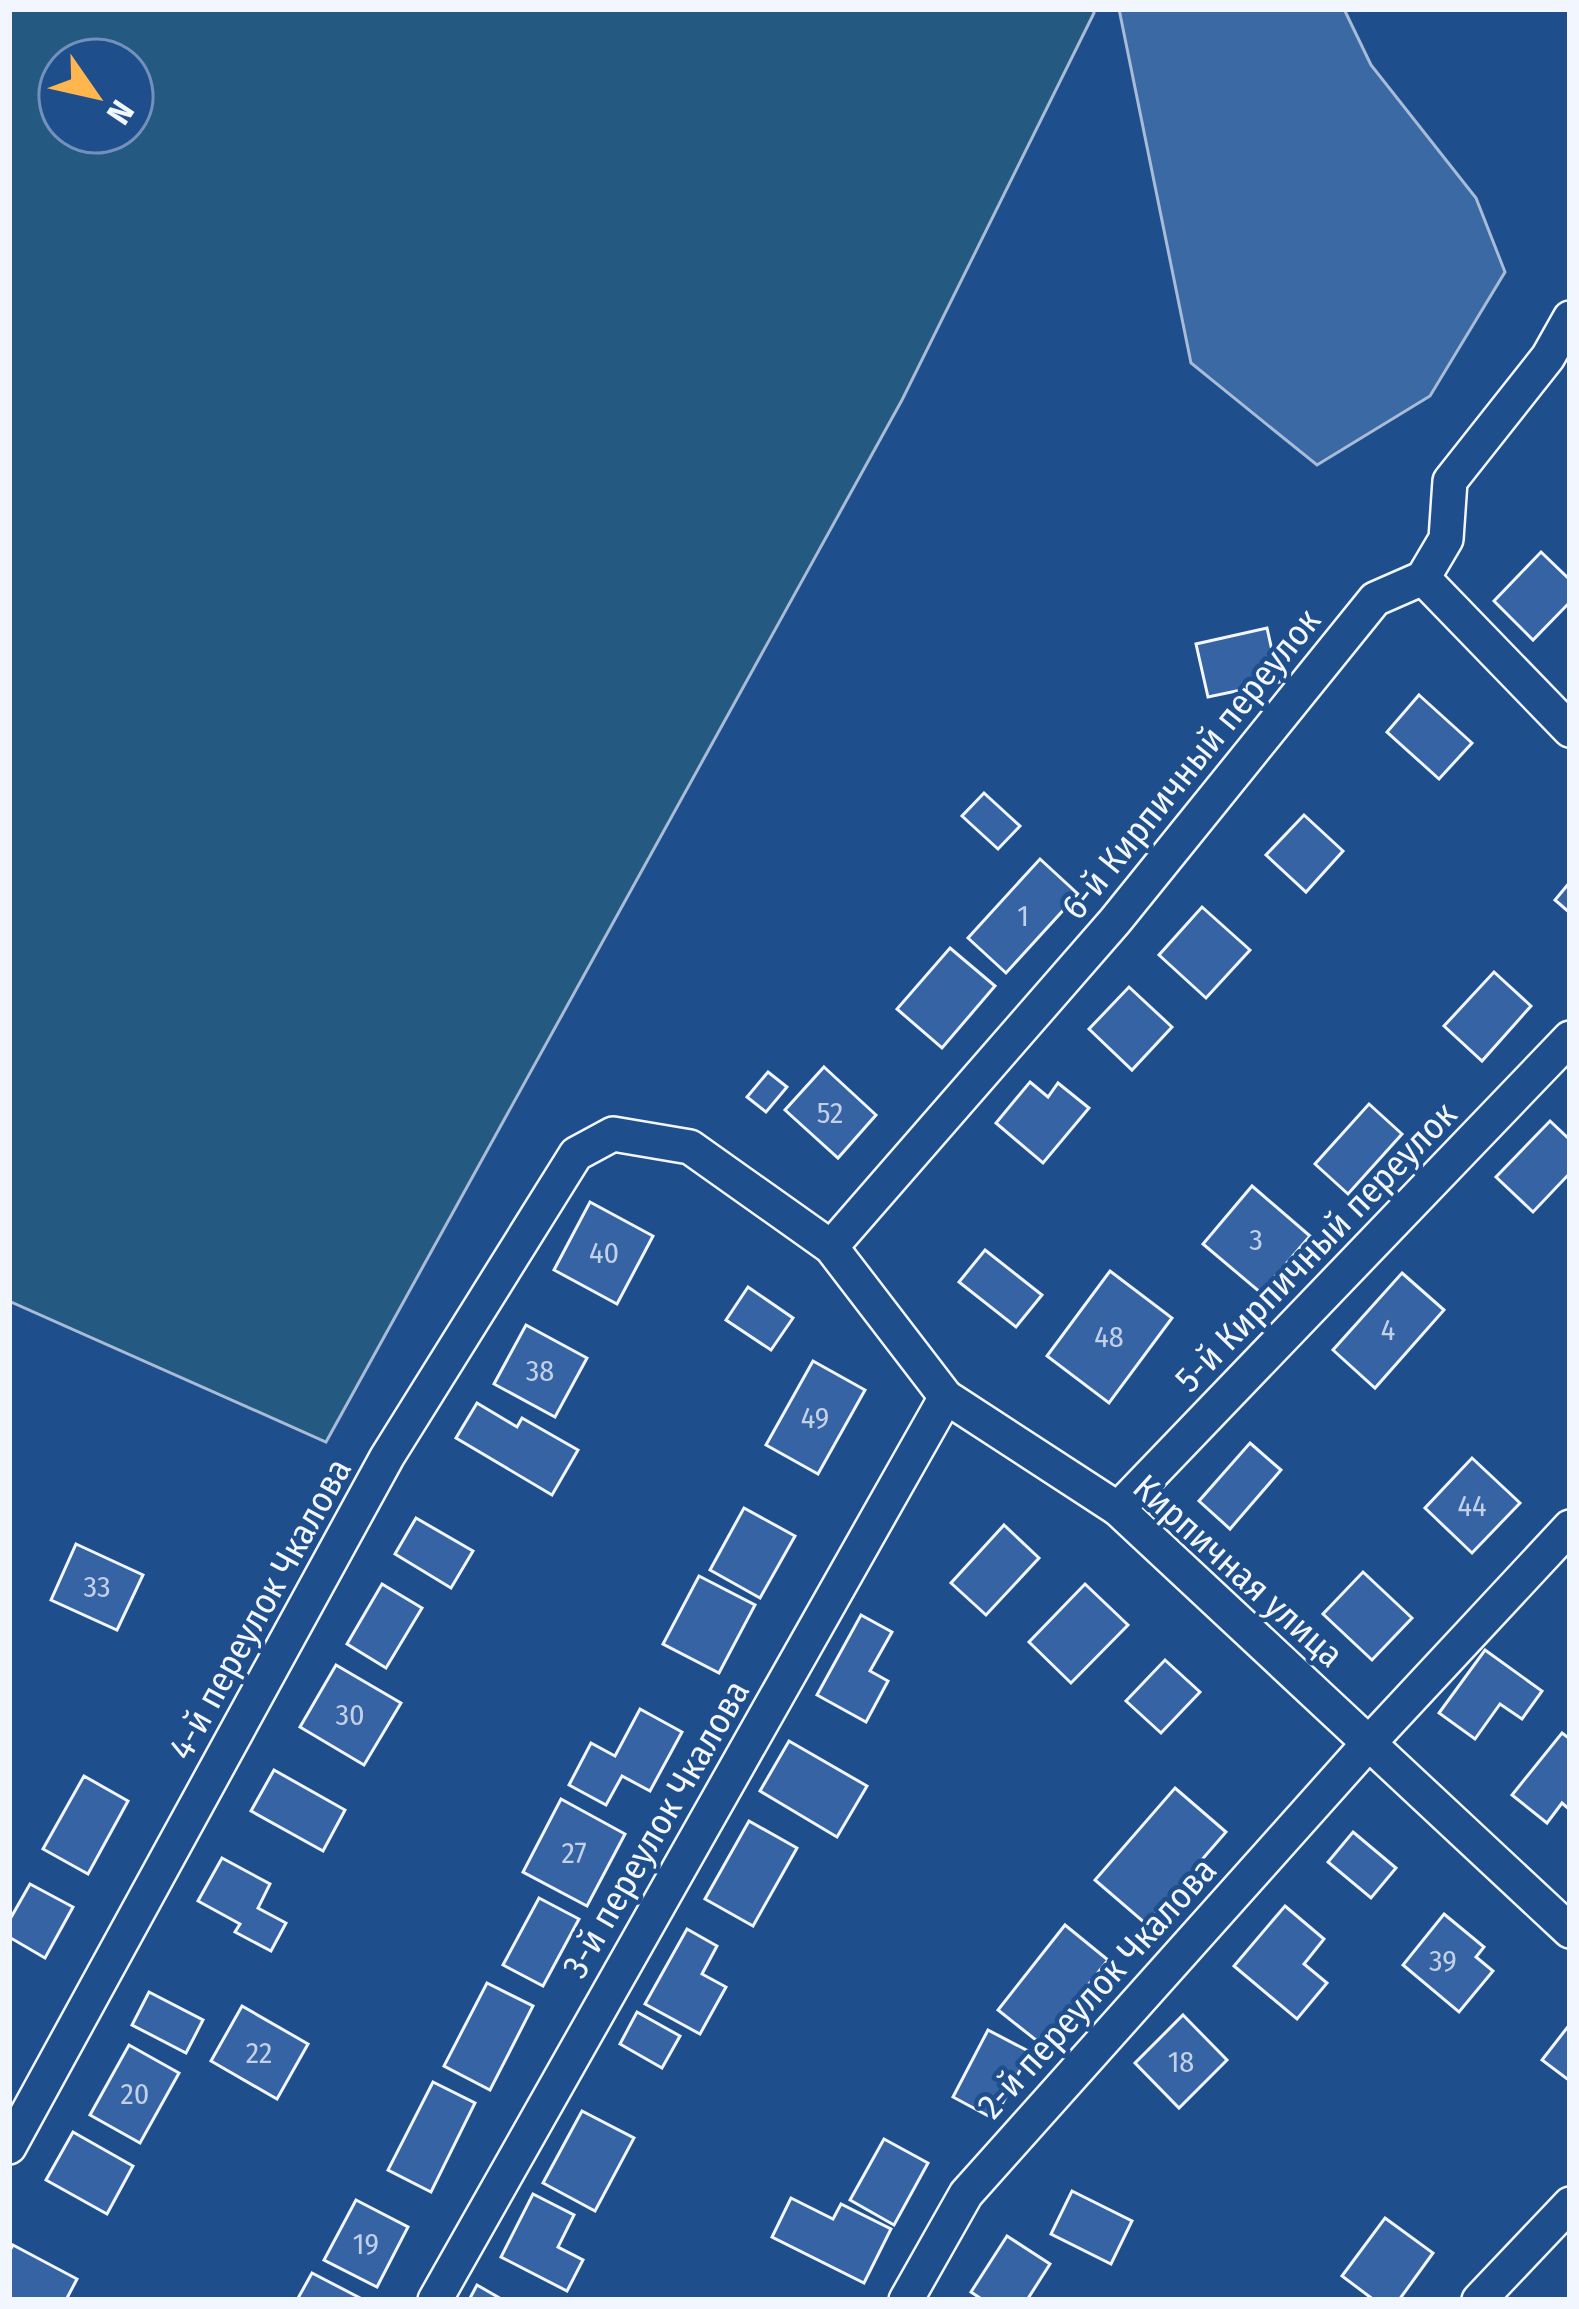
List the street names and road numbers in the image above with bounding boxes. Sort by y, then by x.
street label: 6-й Кирпичный переулок [1052,600,1330,928]
street label: 5-й Кирпичный переулок [1166,1093,1466,1401]
street label: 4-й переулок Чкалова [159,1451,361,1767]
street label: Кирпичная улица [1124,1465,1352,1677]
street label: 3-й переулок Чкалова [553,1673,759,1985]
street label: 2-й переулок Чкалова [968,1849,1226,2127]

